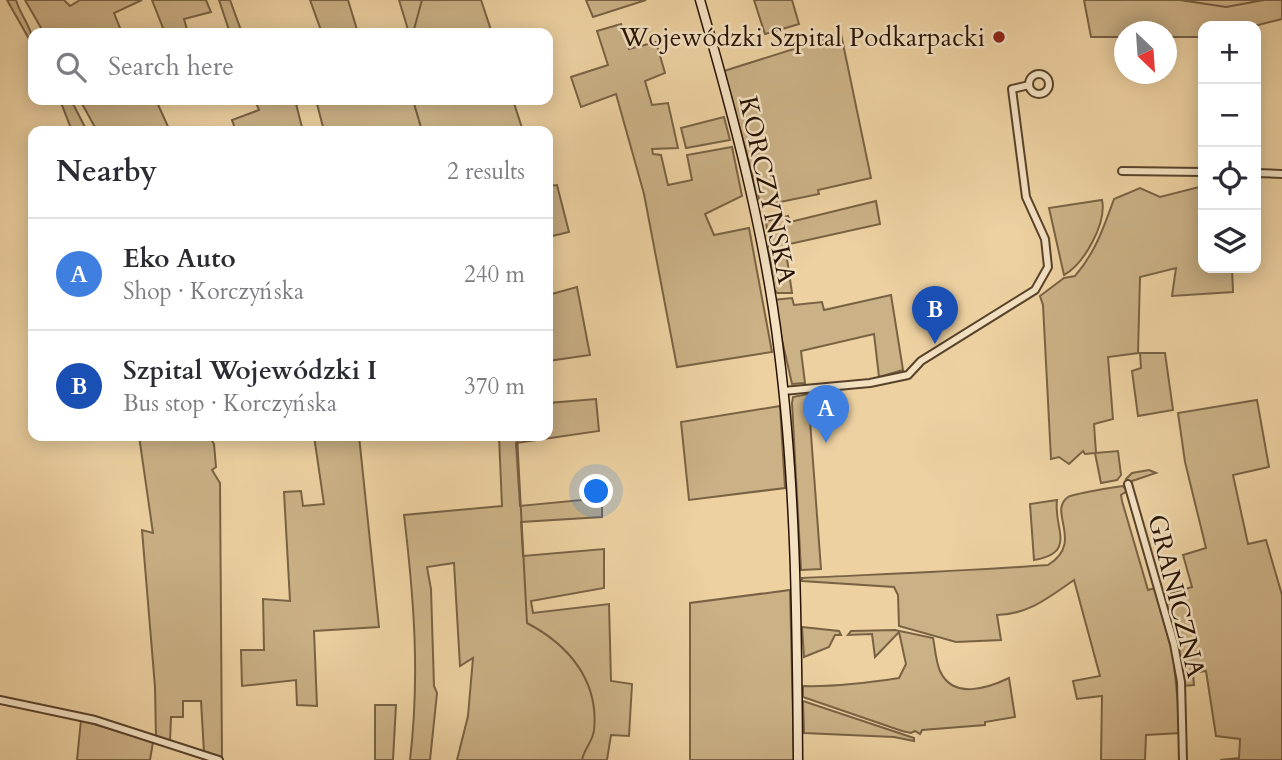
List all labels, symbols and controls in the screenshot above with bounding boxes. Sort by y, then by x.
place label: Wojewódzki Szpital Podkarpacki [619,20,985,55]
north arrow [1114,21,1177,84]
map controls [1198,21,1261,273]
button: + [1198,21,1261,84]
search box [28,28,553,105]
marker: Wojewódzki Szpital Podkarpacki [991,29,1007,45]
icon: search [52,48,90,86]
text: Search here [108,49,234,84]
button: − [1198,84,1261,147]
street label: KORCZYŃSKA [731,93,805,287]
button: locate [1198,147,1261,210]
text: Nearby [56,151,157,192]
text: 2 results [447,156,525,187]
button: layers [1198,210,1261,273]
text: Eko Auto [123,241,236,276]
text: A [70,259,88,290]
text: 240 m [464,259,525,290]
text: Shop · Korczyńska [123,276,304,307]
pin: B [912,286,958,344]
text: Szpital Wojewódzki I [123,353,377,388]
text: B [71,371,87,402]
text: 370 m [464,371,525,402]
pin: A [803,385,849,443]
text: Bus stop · Korczyńska [123,388,337,419]
your location [579,474,613,508]
street label: GRANICZNA [1139,511,1214,682]

